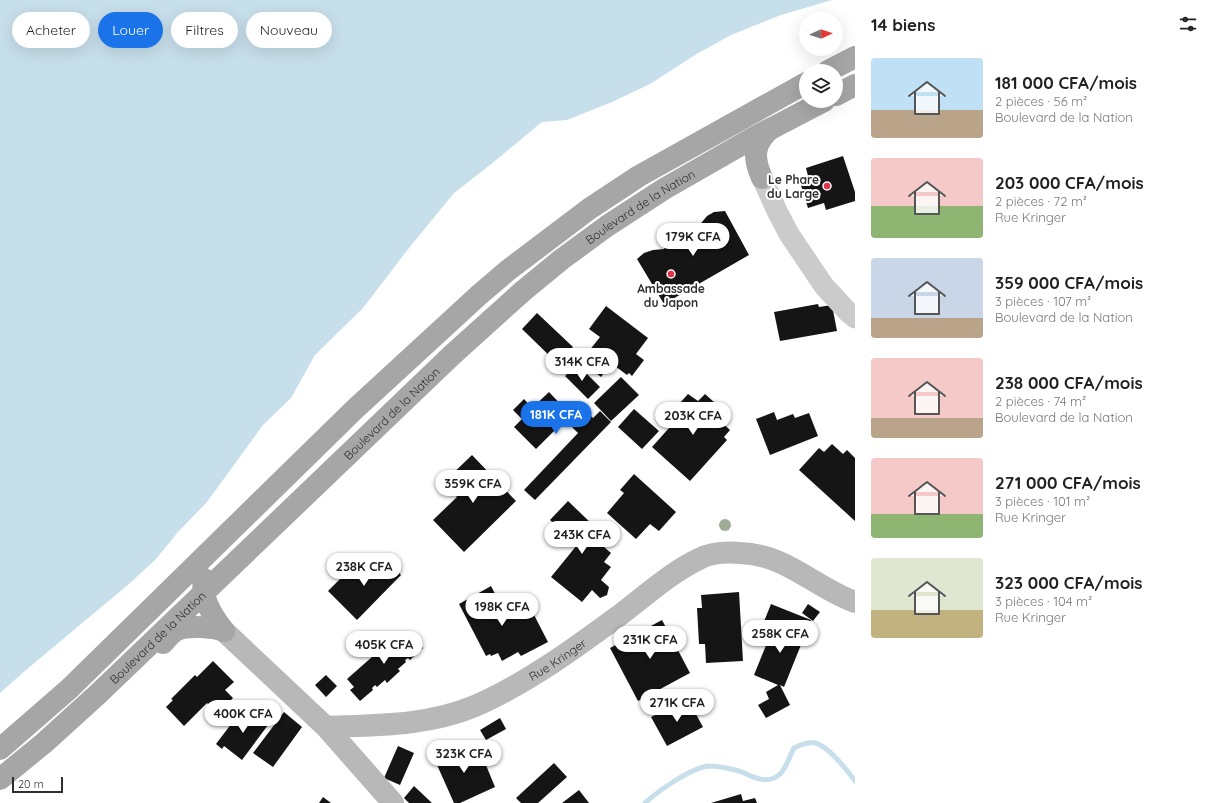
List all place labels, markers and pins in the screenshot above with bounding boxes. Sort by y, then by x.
place label: Le Phare du Large [767,172,819,201]
marker: Le Phare du Large [822,181,832,191]
pin: 179K CFA [652,223,734,257]
marker: Ambassade du Japon [666,269,676,279]
place label: Ambassade du Japon [637,281,705,310]
pin: 314K CFA [541,348,623,382]
pin: 181K CFA [515,401,597,435]
pin: 203K CFA [652,402,734,436]
pin: 359K CFA [432,470,514,504]
pin: 243K CFA [541,521,623,555]
pin: 238K CFA [323,553,405,587]
pin: 198K CFA [461,593,543,627]
pin: 258K CFA [739,620,821,654]
pin: 231K CFA [609,626,691,660]
pin: 405K CFA [343,631,425,665]
pin: 271K CFA [636,689,718,723]
pin: 400K CFA [202,700,284,734]
pin: 323K CFA [423,740,505,774]

